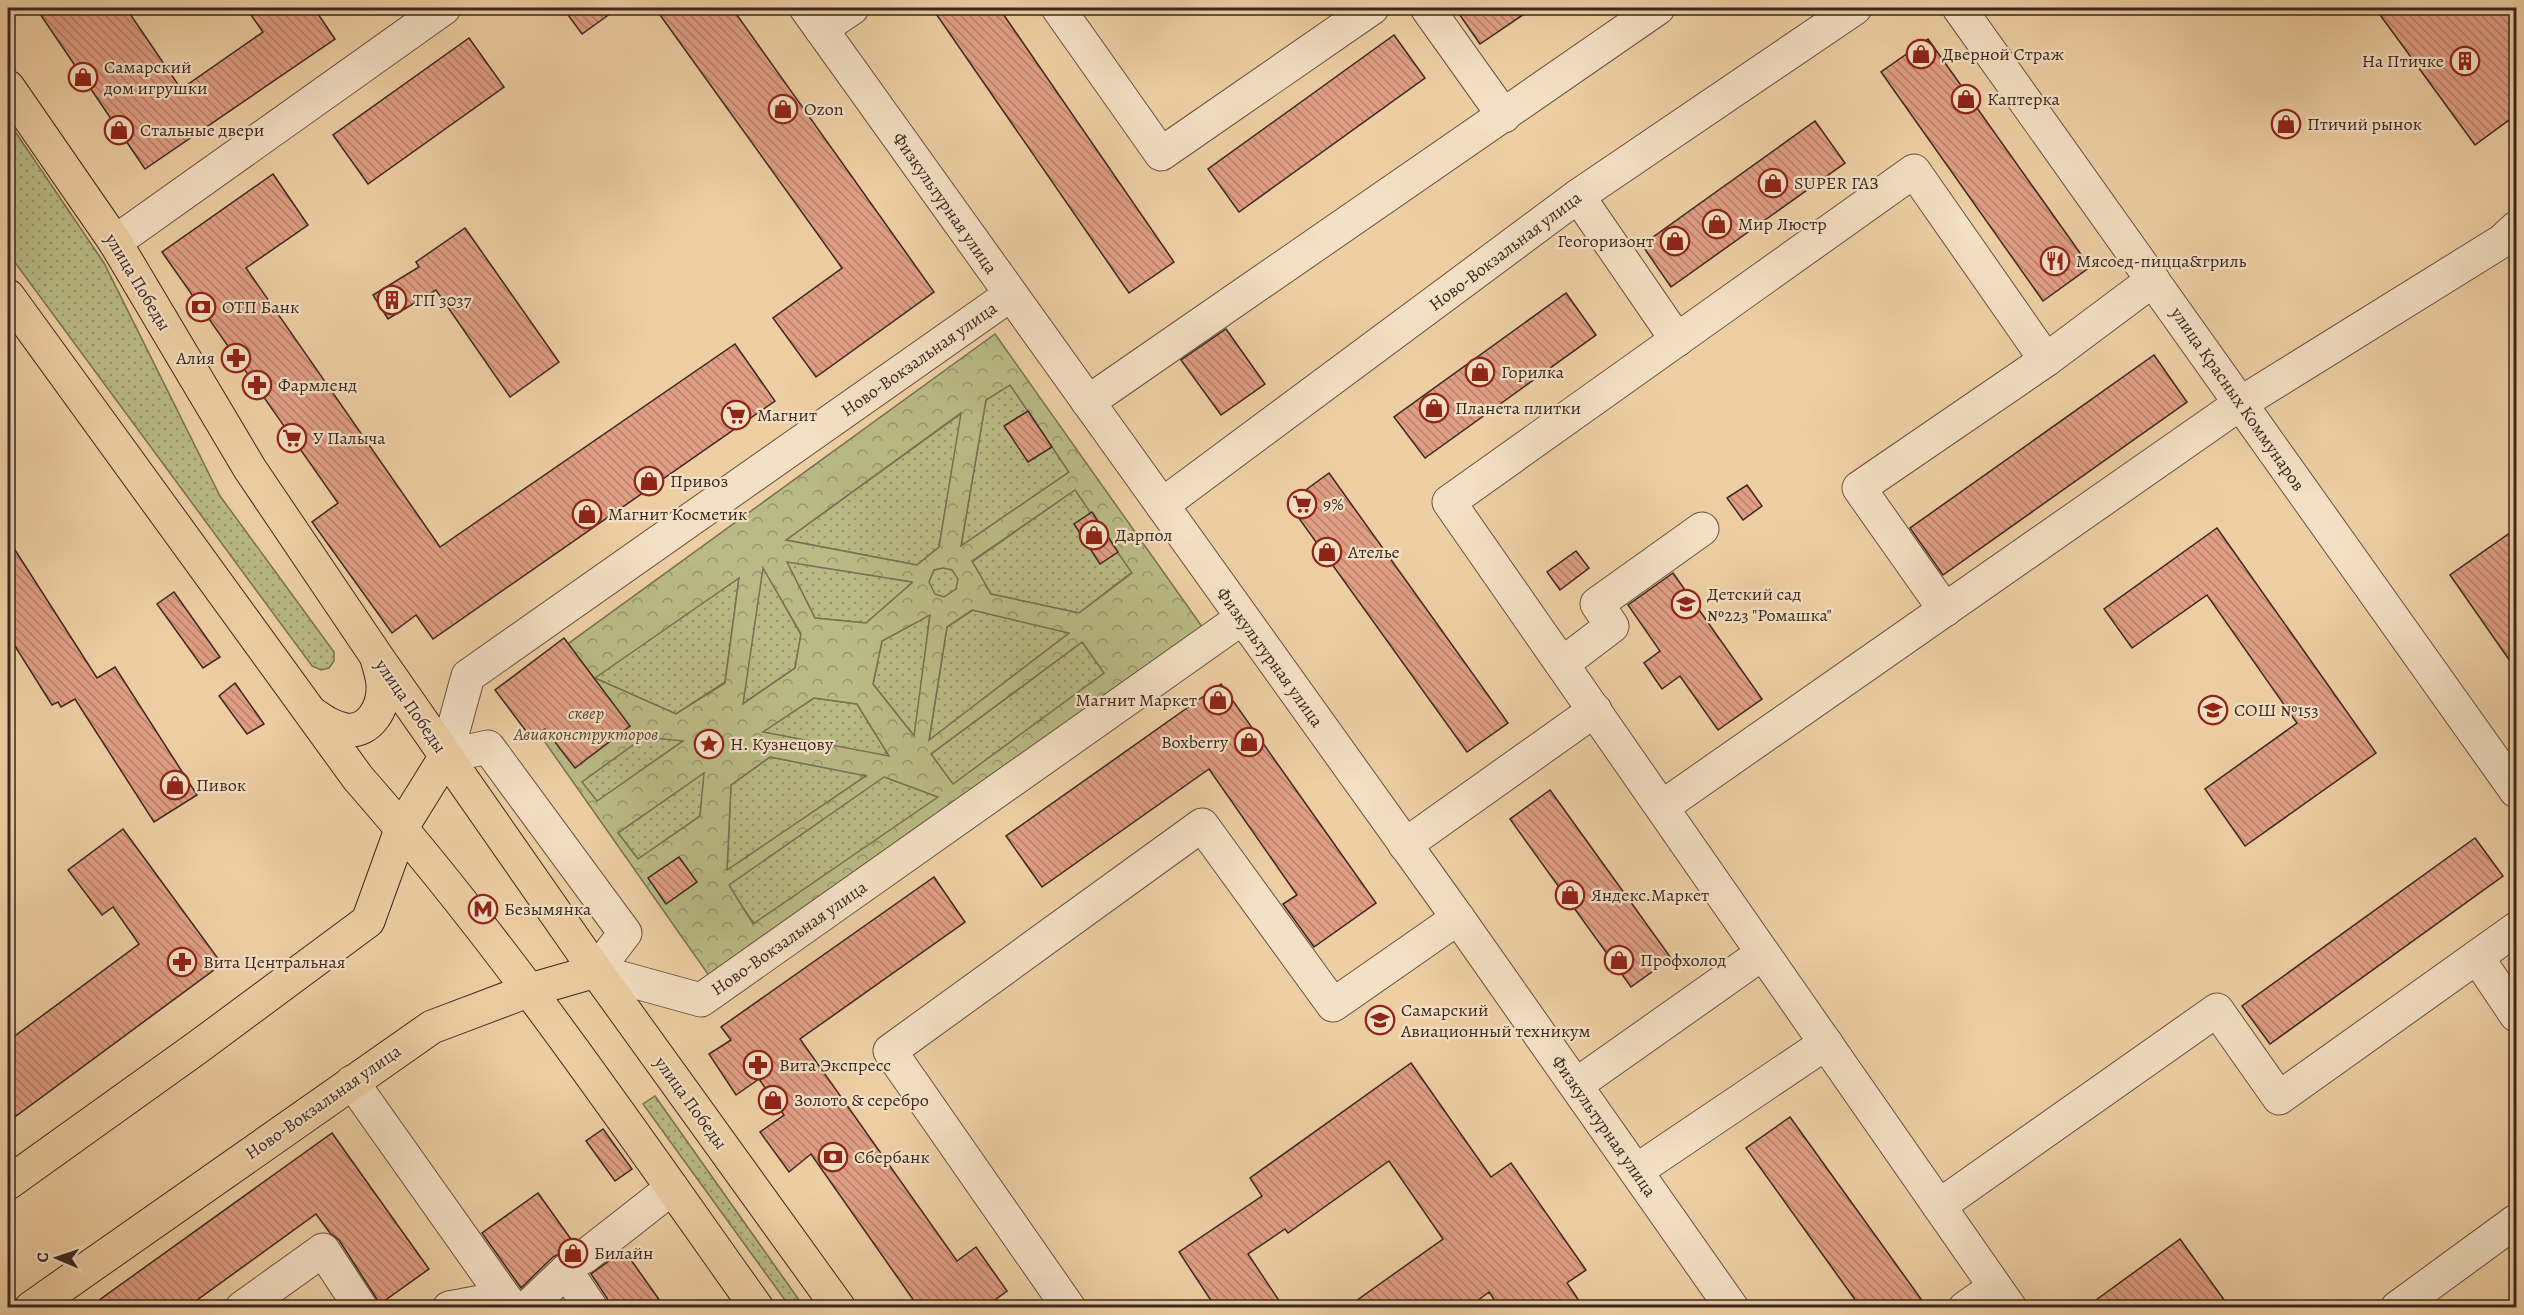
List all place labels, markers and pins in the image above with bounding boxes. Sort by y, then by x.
shop icon: Дверной Страж [1905,38,1937,70]
place label: Дверной Страж [1942,42,2064,66]
building icon: На Птичке [2449,45,2481,77]
place label: На Птичке [2362,49,2444,73]
place label: Самарский дом игрушки [103,55,208,100]
shop icon: Самарский дом игрушки [67,61,99,93]
shop icon: Каптерка [1950,83,1982,115]
place label: Каптерка [1987,87,2060,111]
shop icon: Ozon [767,93,799,125]
place label: Ozon [804,97,844,121]
shop icon: Птичий рынок [2270,108,2302,140]
place label: Птичий рынок [2307,112,2422,136]
shop icon: Стальные двери [103,114,135,146]
place label: Стальные двери [140,118,264,142]
shop icon: SUPER ГАЗ [1757,167,1789,199]
place label: SUPER ГАЗ [1794,171,1879,195]
shop icon: Мир Люстр [1701,208,1733,240]
place label: Мир Люстр [1738,212,1827,236]
shop icon: Геогоризонт [1659,225,1691,257]
place label: Геогоризонт [1557,229,1654,253]
restaurant icon: Мясоед-пицца&гриль [2039,245,2071,277]
place label: Мясоед-пицца&гриль [2076,249,2247,273]
building icon: ТП 3037 [376,284,408,316]
place label: ТП 3037 [413,288,472,312]
bank icon: ОТП Банк [185,291,217,323]
place label: ОТП Банк [222,295,299,319]
pharmacy icon: Алия [220,342,252,374]
place label: Алия [175,346,215,370]
shop icon: Горилка [1464,356,1496,388]
place label: Горилка [1501,360,1565,384]
pharmacy icon: Фармленд [241,369,273,401]
place label: Фармленд [278,373,357,397]
shop icon: Планета плитки [1418,392,1450,424]
place label: Планета плитки [1455,396,1581,420]
supermarket icon: Магнит [720,399,752,431]
place label: Магнит [757,403,817,427]
supermarket icon: У Палыча [276,422,308,454]
place label: У Палыча [313,426,386,450]
shop icon: Привоз [633,465,665,497]
place label: Привоз [670,469,728,493]
supermarket icon: 9% [1286,488,1318,520]
place label: 9% [1323,492,1343,516]
shop icon: Магнит Косметик [571,498,603,530]
place label: Магнит Косметик [608,502,747,526]
shop icon: Дарпол [1078,519,1110,551]
place label: Дарпол [1115,523,1173,547]
shop icon: Ателье [1311,536,1343,568]
place label: Ателье [1347,540,1400,564]
place label: Детский сад №223 "Ромашка" [1707,582,1832,627]
school or university icon: Детский сад №223 "Ромашка" [1670,588,1702,620]
shop icon: Магнит Маркет [1202,684,1234,716]
place label: Магнит Маркет [1076,688,1197,712]
school or university icon: СОШ №153 [2197,694,2229,726]
place label: СОШ №153 [2234,698,2319,722]
shop icon: Boxberry [1233,726,1265,758]
place icon: Н. Кузнецову [693,728,725,760]
place label: Boxberry [1161,730,1229,754]
place label: Н. Кузнецову [730,732,834,756]
shop icon: Пивок [159,769,191,801]
place label: Пивок [196,773,246,797]
shop icon: Яндекс.Маркет [1554,879,1586,911]
place label: Яндекс.Маркет [1591,883,1709,907]
metro station icon: Безымянка [467,893,499,925]
place label: Безымянка [504,897,592,921]
shop icon: Профхолод [1603,944,1635,976]
pharmacy icon: Вита Центральная [166,946,198,978]
place label: Профхолод [1640,948,1727,972]
place label: Вита Центральная [203,950,346,974]
place label: Самарский Авиационный техникум [1400,998,1591,1043]
school or university icon: Самарский Авиационный техникум [1364,1004,1396,1036]
pharmacy icon: Вита Экспресс [742,1049,774,1081]
place label: Вита Экспресс [779,1053,891,1077]
shop icon: Золото & серебро [757,1084,789,1116]
place label: Золото & серебро [794,1088,929,1112]
bank icon: Сбербанк [817,1141,849,1173]
place label: Сбербанк [854,1145,930,1169]
shop icon: Билайн [557,1237,589,1269]
place label: Билайн [594,1241,654,1265]

